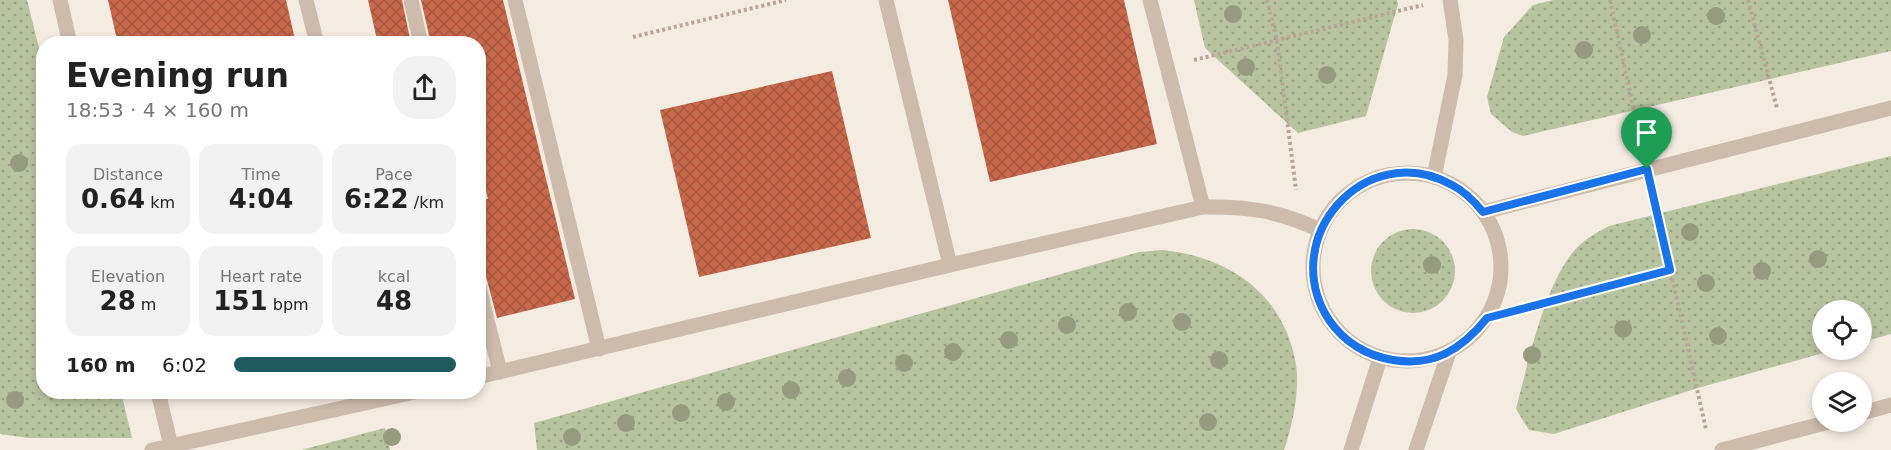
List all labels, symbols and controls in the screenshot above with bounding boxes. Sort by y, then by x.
text: Evening run [66,56,289,95]
button: share [393,56,456,119]
text: 18:53 · 4 × 160 m [66,98,249,122]
pin [1621,107,1672,169]
icon: arrive [1630,116,1663,149]
text: Distance [93,165,163,184]
text: Time [241,165,281,184]
text: Pace [375,165,413,184]
text: 0.64 [81,184,145,214]
text: 4:04 [229,184,293,214]
text: 6:22 [344,184,409,214]
text: km [145,193,175,212]
text: /km [409,193,444,212]
text: Elevation [91,267,165,286]
text: Heart rate [220,267,302,286]
text: kcal [378,267,410,286]
text: 28 [100,286,136,316]
text: 151 [213,286,268,316]
text: 48 [376,286,412,316]
text: m [136,295,156,314]
text: bpm [268,295,309,314]
map controls [1812,300,1872,432]
button: locate [1812,300,1872,360]
text: 160 m [66,353,136,377]
text: 6:02 [162,353,207,377]
button: layers [1812,372,1872,432]

